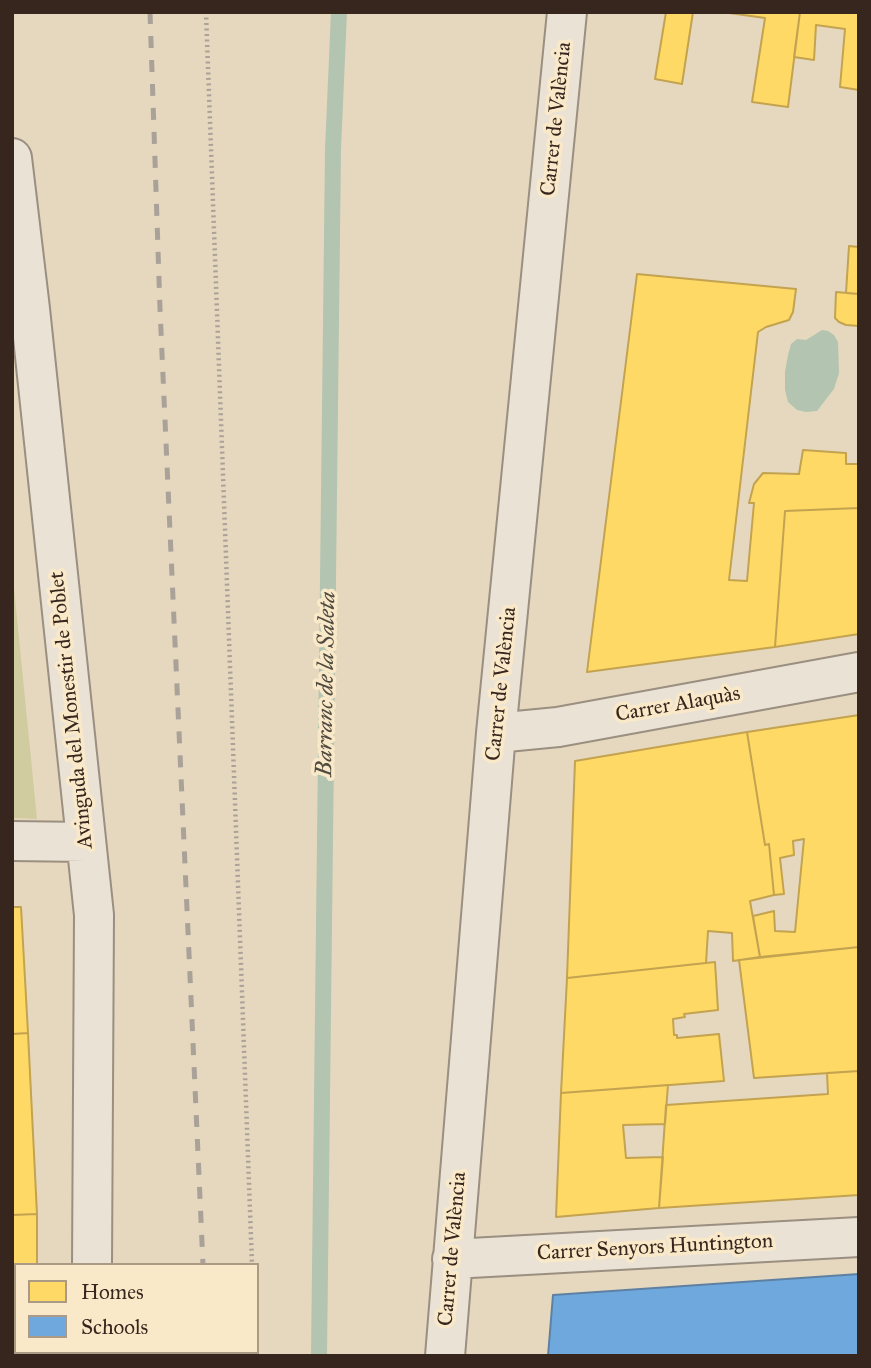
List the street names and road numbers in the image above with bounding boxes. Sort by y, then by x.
street label: Carrer de València [536,41,578,197]
street label: Avinguda del Monestir de Poblet [45,570,99,850]
street label: Carrer de València [481,606,523,762]
street label: Carrer Alaquàs [614,682,742,728]
street label: Carrer de València [434,1171,472,1327]
street label: Carrer Senyors Huntington [536,1229,774,1267]

